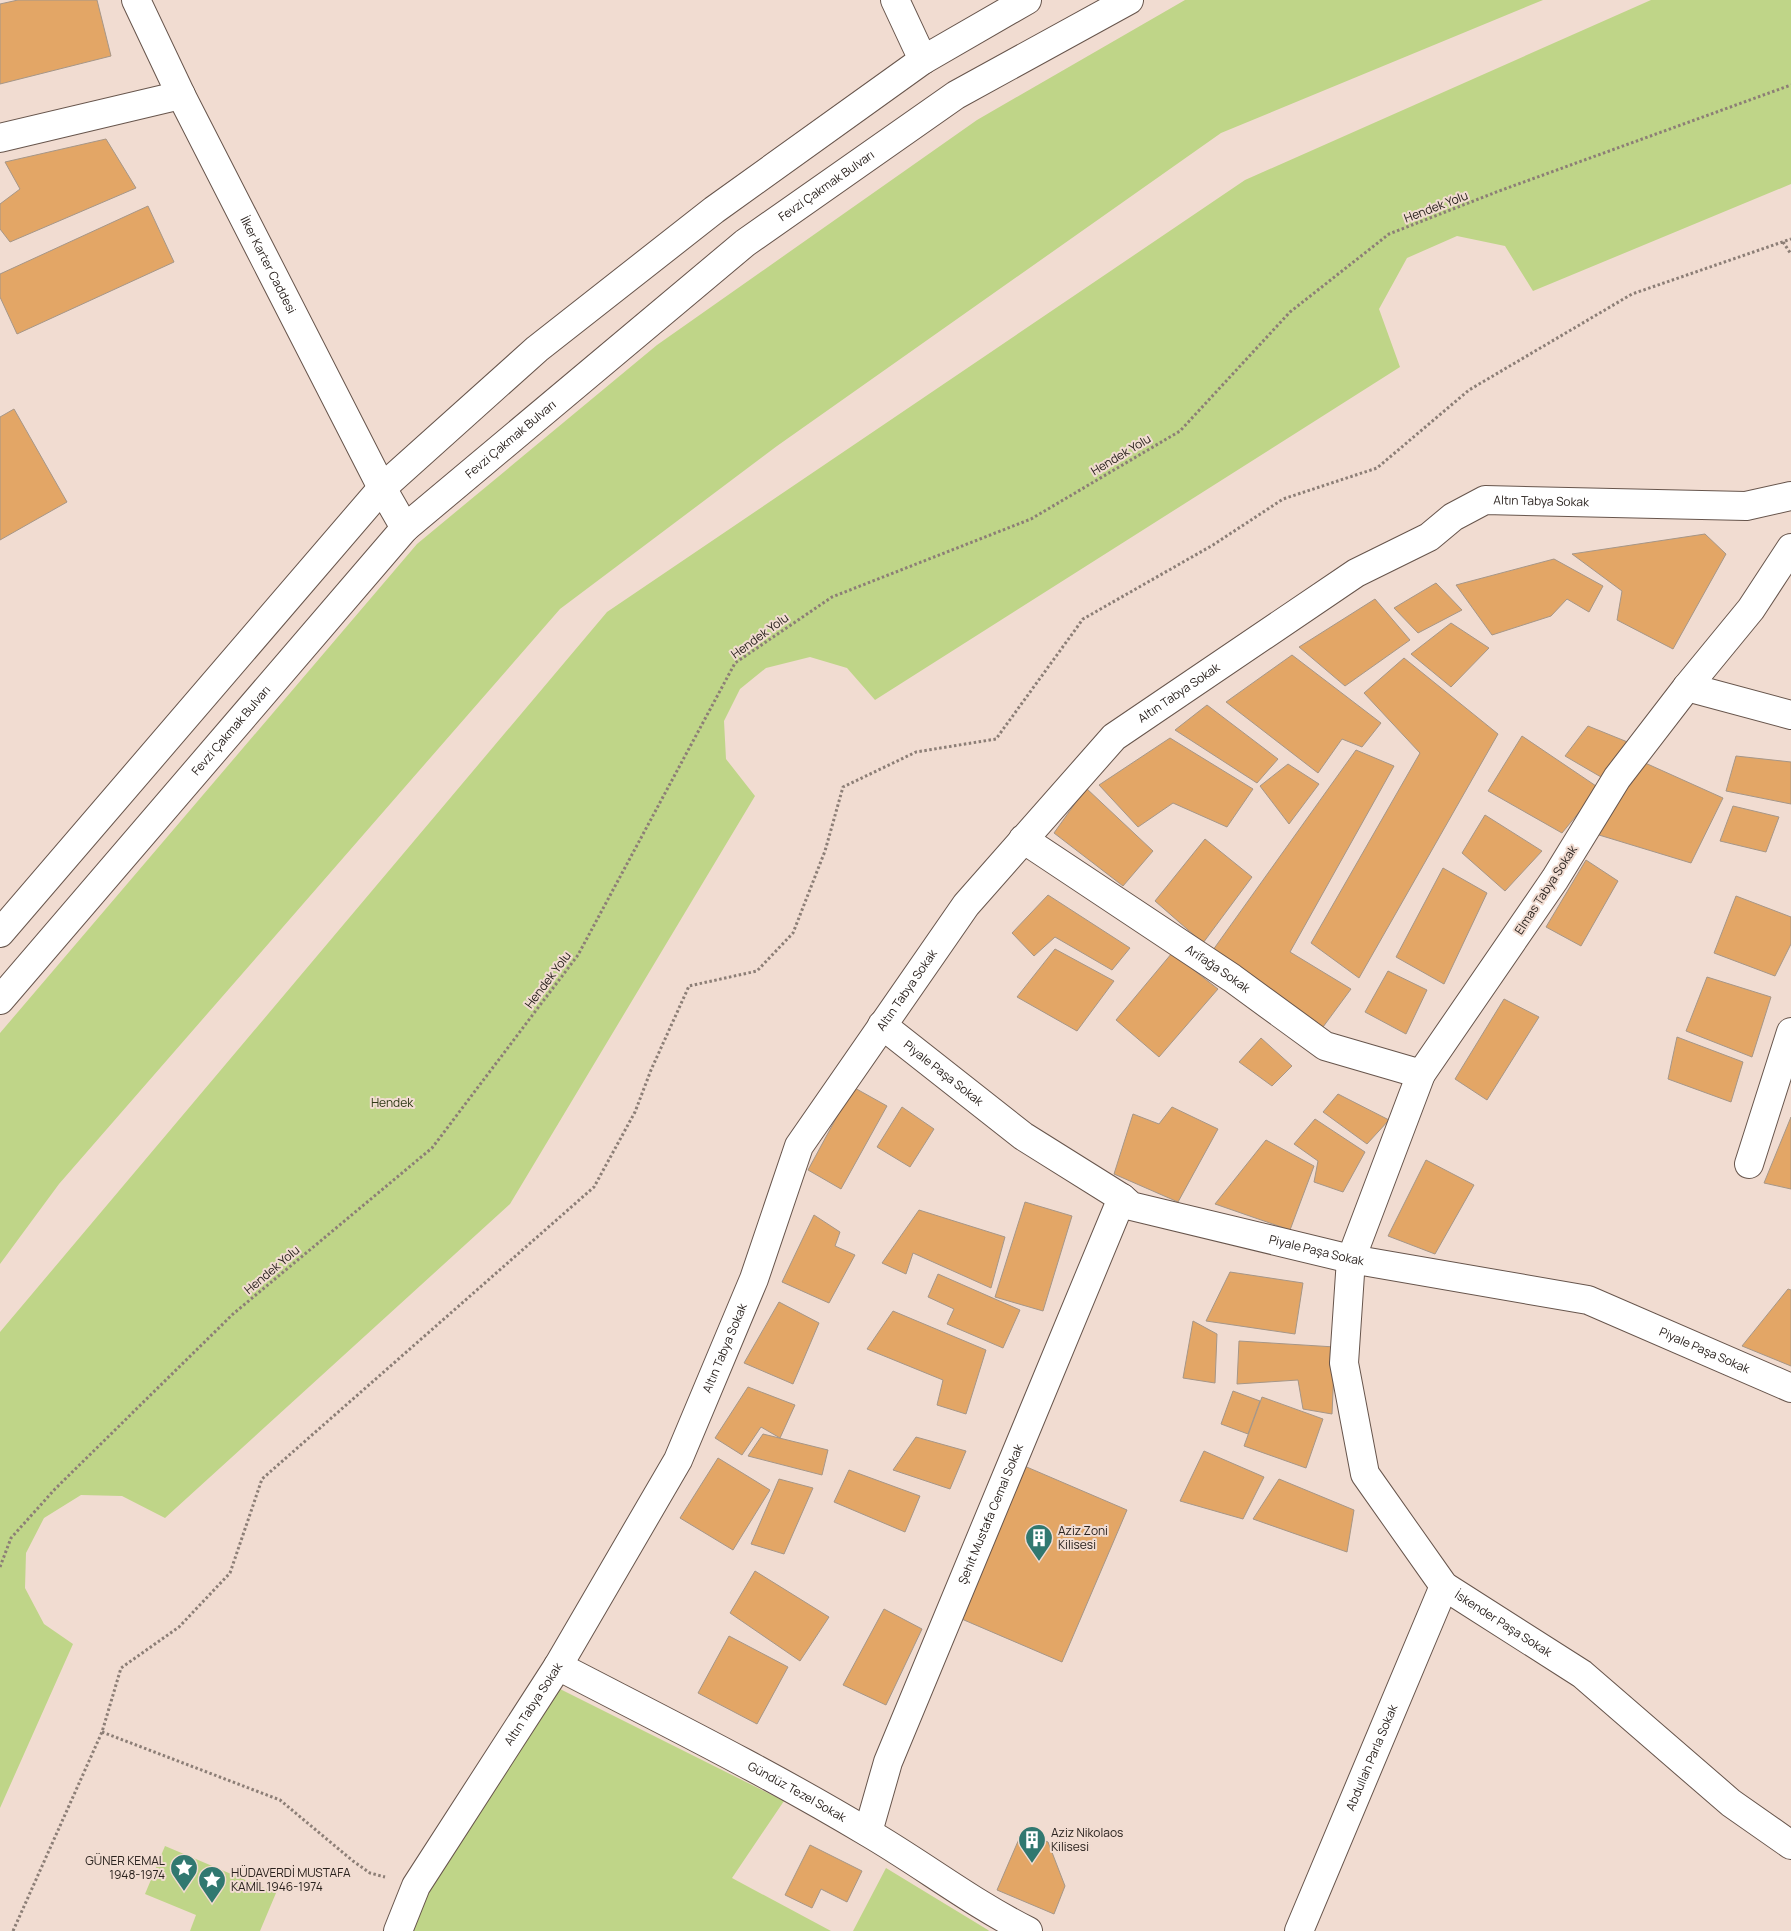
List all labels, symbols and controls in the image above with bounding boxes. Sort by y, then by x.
street label: Fevzi Çakmak Bulvarı [775,146,878,225]
street label: Hendek Yolu [1401,187,1470,227]
street label: İlker Karter Caddesi [236,213,300,316]
street label: Fevzi Çakmak Bulvarı [461,396,559,482]
street label: Hendek Yolu [1087,430,1154,479]
street label: Altın Tabya Sokak [1493,491,1590,510]
street label: Hendek Yolu [727,609,792,662]
street label: Altın Tabya Sokak [1134,658,1224,726]
street label: Fevzi Çakmak Bulvarı [187,682,274,779]
street label: Elmas Tabya Sokak [1510,841,1581,938]
street label: Arifağa Sokak [1182,940,1255,997]
street label: Altın Tabya Sokak [872,945,941,1034]
street label: Hendek Yolu [521,948,575,1012]
street label: Piyale Paşa Sokak [900,1036,988,1110]
park label: Hendek [371,1094,414,1111]
street label: Piyale Paşa Sokak [1267,1231,1366,1269]
street label: Hendek Yolu [240,1241,303,1298]
street label: Altın Tabya Sokak [698,1300,751,1395]
street label: Piyale Paşa Sokak [1657,1323,1754,1378]
street label: Şehit Mustafa Cemal Sokak [954,1440,1027,1587]
place label: Aziz Zoni Kilisesi [1058,1522,1108,1553]
building icon: Aziz Zoni Kilisesi [1024,1523,1054,1562]
street label: İskender Paşa Sokak [1452,1586,1556,1661]
street label: Altın Tabya Sokak [500,1658,567,1749]
street label: Abdullah Parla Sokak [1342,1701,1402,1813]
street label: Gündüz Tezel Sokak [745,1757,850,1826]
place label: Aziz Nikolaos Kilisesi [1051,1824,1123,1855]
building icon: Aziz Nikolaos Kilisesi [1017,1825,1047,1864]
place label: GÜNER KEMAL 1948-1974 [85,1852,165,1883]
place icon: GÜNER KEMAL 1948-1974 [169,1853,199,1892]
place label: HÜDAVERDİ MUSTAFA KAMİL 1946-1974 [231,1864,351,1895]
place icon: HÜDAVERDİ MUSTAFA KAMİL 1946-1974 [197,1865,227,1904]

